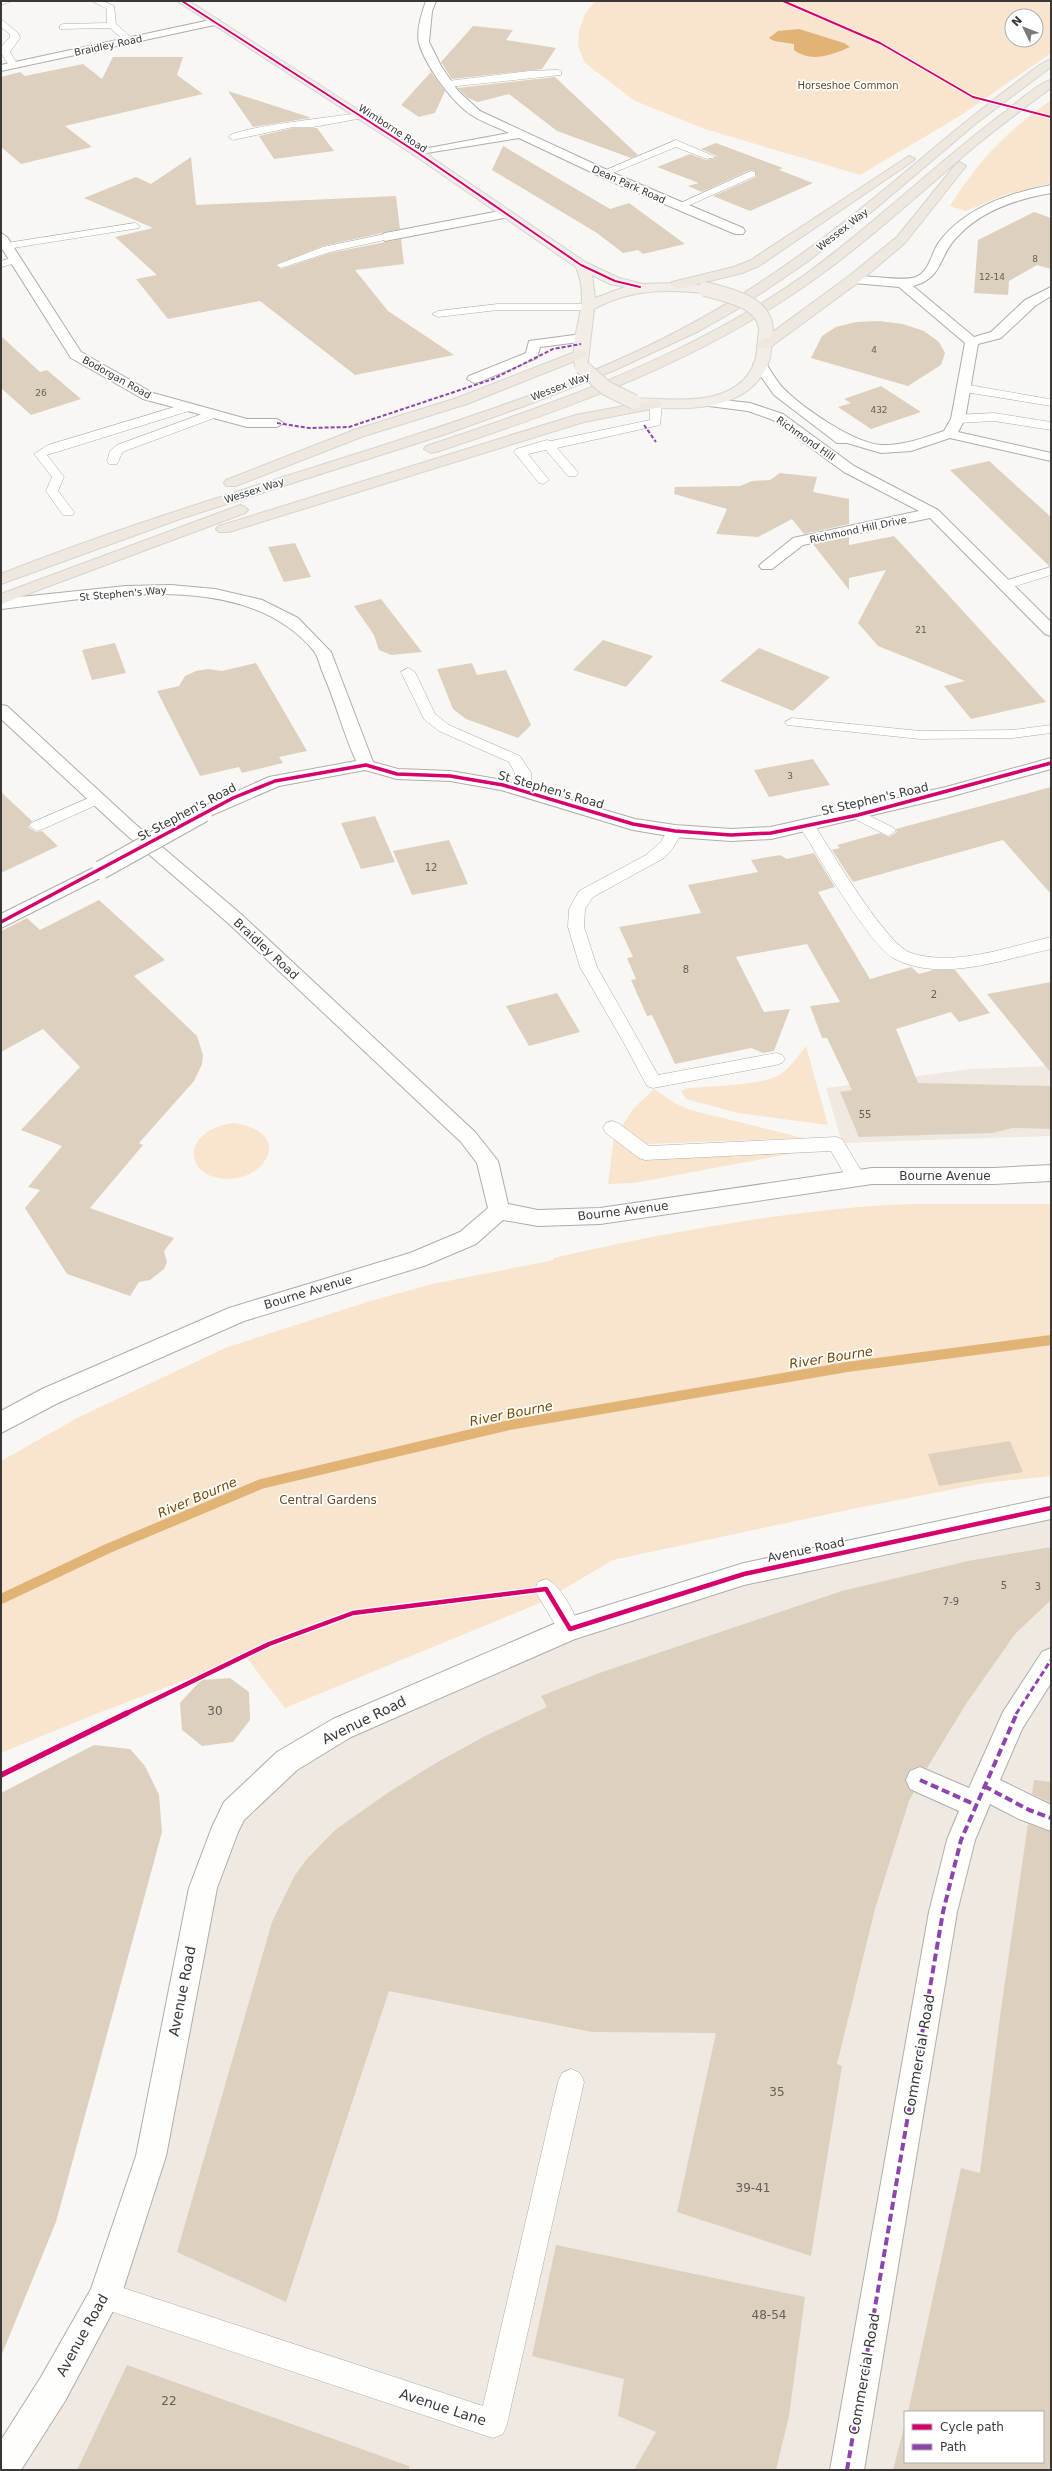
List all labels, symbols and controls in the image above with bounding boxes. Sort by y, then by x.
north arrow [1004,8,1044,48]
text: N [1009,14,1025,29]
street label: Braidley Road [73,33,143,58]
park label: Horseshoe Common [797,80,899,91]
street label: Wimborne Road [356,102,429,155]
street label: Dean Park Road [590,163,667,206]
street label: Wessex Way [814,206,870,253]
house number: 8 [1032,254,1038,264]
house number: 12-14 [979,272,1005,282]
house number: 4 [871,345,877,355]
street label: Bodorgan Road [81,354,153,401]
street label: Wessex Way [529,370,591,403]
house number: 26 [35,388,47,398]
house number: 432 [870,405,888,415]
street label: Richmond Hill [774,414,837,463]
street label: Wessex Way [223,476,286,505]
street label: Richmond Hill Drive [809,514,908,545]
street label: St Stephen's Way [79,584,167,603]
house number: 21 [915,625,927,635]
street label: St Stephen's Road [496,768,606,812]
house number: 3 [787,771,793,781]
street label: St Stephen's Road [135,780,239,844]
street label: St Stephen's Road [820,780,930,818]
house number: 12 [425,862,437,873]
street label: Braidley Road [231,916,301,982]
house number: 8 [683,964,689,975]
house number: 2 [931,989,937,1000]
house number: 55 [859,1109,871,1120]
street label: Bourne Avenue [899,1169,991,1183]
street label: Bourne Avenue [577,1198,669,1224]
street label: Bourne Avenue [262,1272,354,1312]
water label: River Bourne [788,1343,874,1372]
water label: River Bourne [468,1398,554,1429]
water label: River Bourne [155,1474,239,1521]
park label: Central Gardens [279,1493,377,1507]
street label: Avenue Road [766,1535,846,1565]
house number: 5 [1001,1580,1007,1591]
house number: 3 [1035,1581,1041,1592]
house number: 7-9 [943,1596,959,1607]
street label: Avenue Road [319,1693,409,1747]
house number: 30 [207,1704,223,1718]
street label: Avenue Road [165,1945,199,2037]
street label: Commercial Road [900,1993,938,2117]
house number: 35 [769,2085,785,2099]
house number: 39-41 [736,2181,770,2195]
street label: Avenue Road [53,2291,111,2379]
house number: 48-54 [752,2308,786,2322]
street label: Commercial Road [845,2312,883,2436]
street label: Avenue Lane [398,2385,488,2429]
house number: 22 [161,2394,177,2408]
legend [904,2411,1044,2463]
text: Cycle path [940,2420,1004,2434]
text: Path [940,2440,966,2454]

